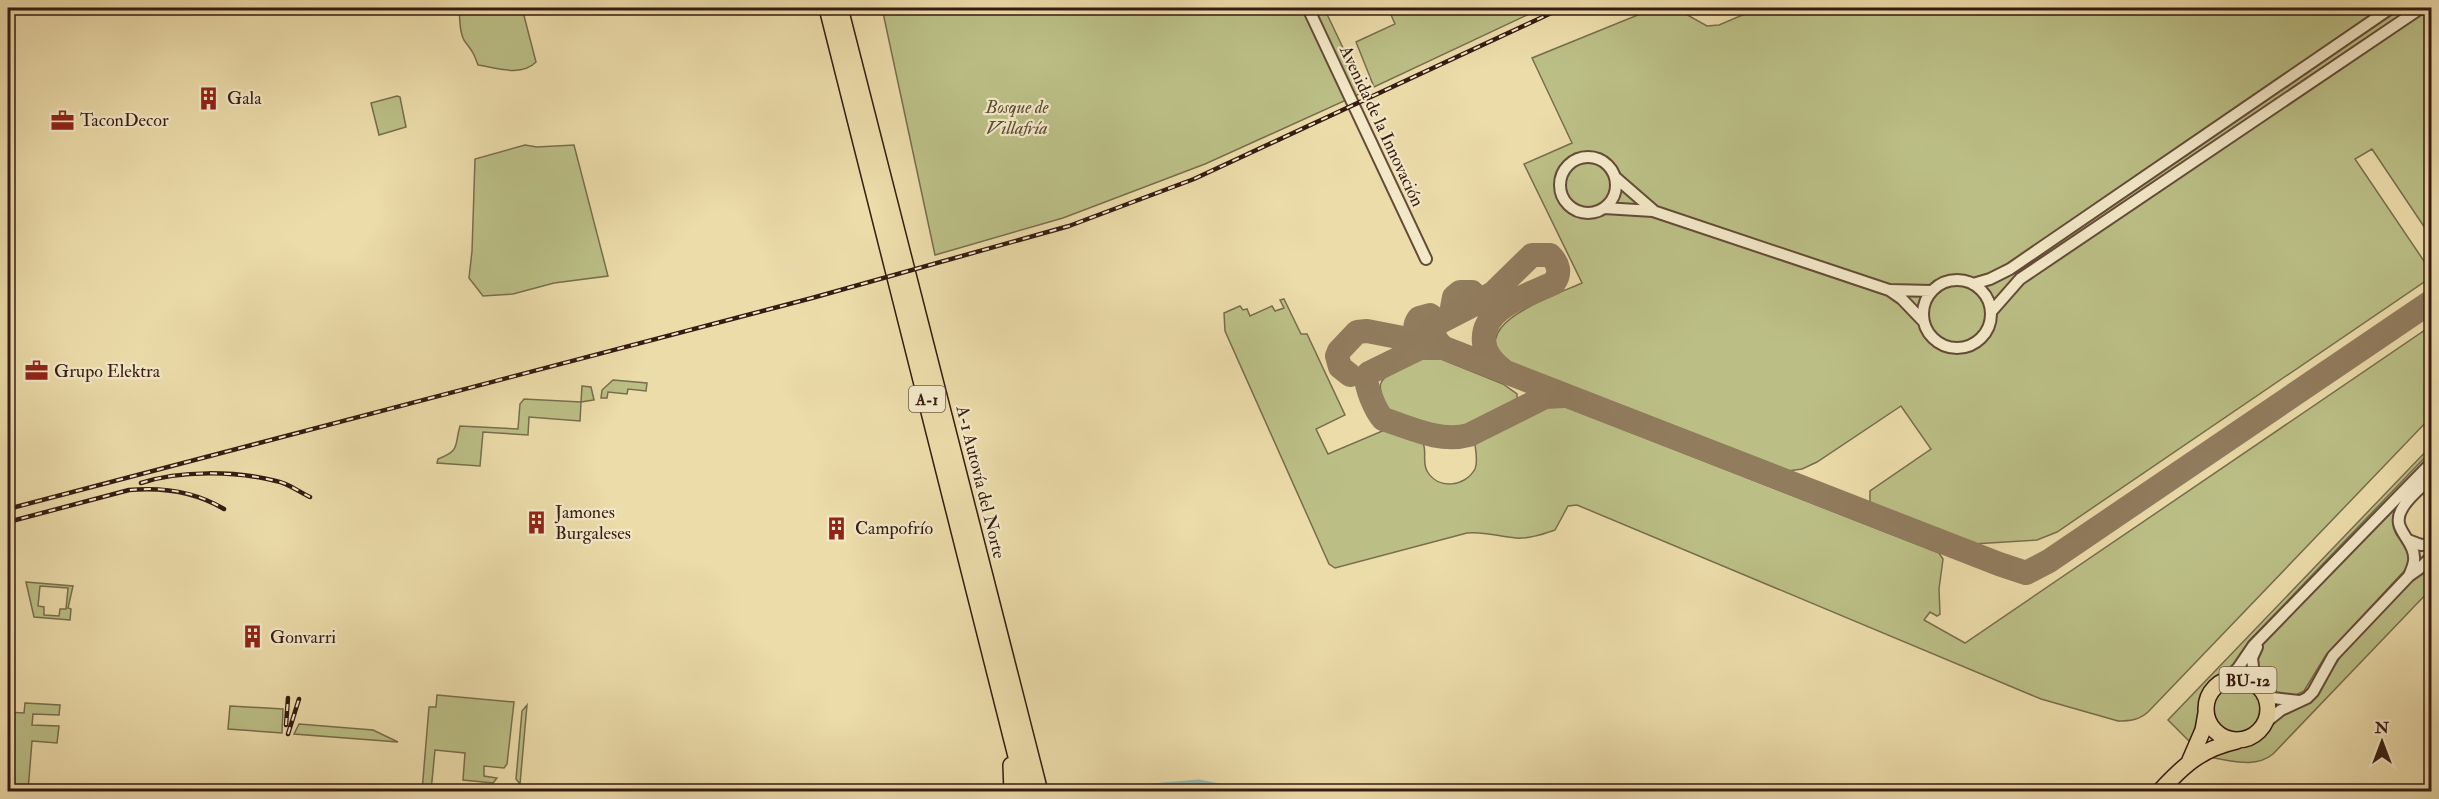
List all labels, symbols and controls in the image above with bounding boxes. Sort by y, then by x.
street label: Avenida de la Innovación [1334,41,1429,211]
building icon: Gala [196,85,222,111]
place label: Gala [227,87,262,110]
park label: Bosque de Villafría [985,96,1049,140]
office icon: TaconDecor [49,107,75,133]
place label: TaconDecor [80,109,169,132]
office icon: Grupo Elektra [23,358,49,384]
place label: Grupo Elektra [54,360,161,383]
road number: A-1 [909,386,945,412]
street label: A-1 Autovía del Norte [950,402,1011,562]
place label: Jamones Burgaleses [554,501,631,545]
building icon: Jamones Burgaleses [524,509,550,535]
building icon: Campofrío [824,515,850,541]
place label: Campofrío [855,517,933,540]
building icon: Gonvarri [239,624,265,650]
place label: Gonvarri [270,626,336,649]
road number: BU-12 [2220,667,2276,693]
north arrow [2352,712,2412,772]
text: N [2374,718,2390,738]

